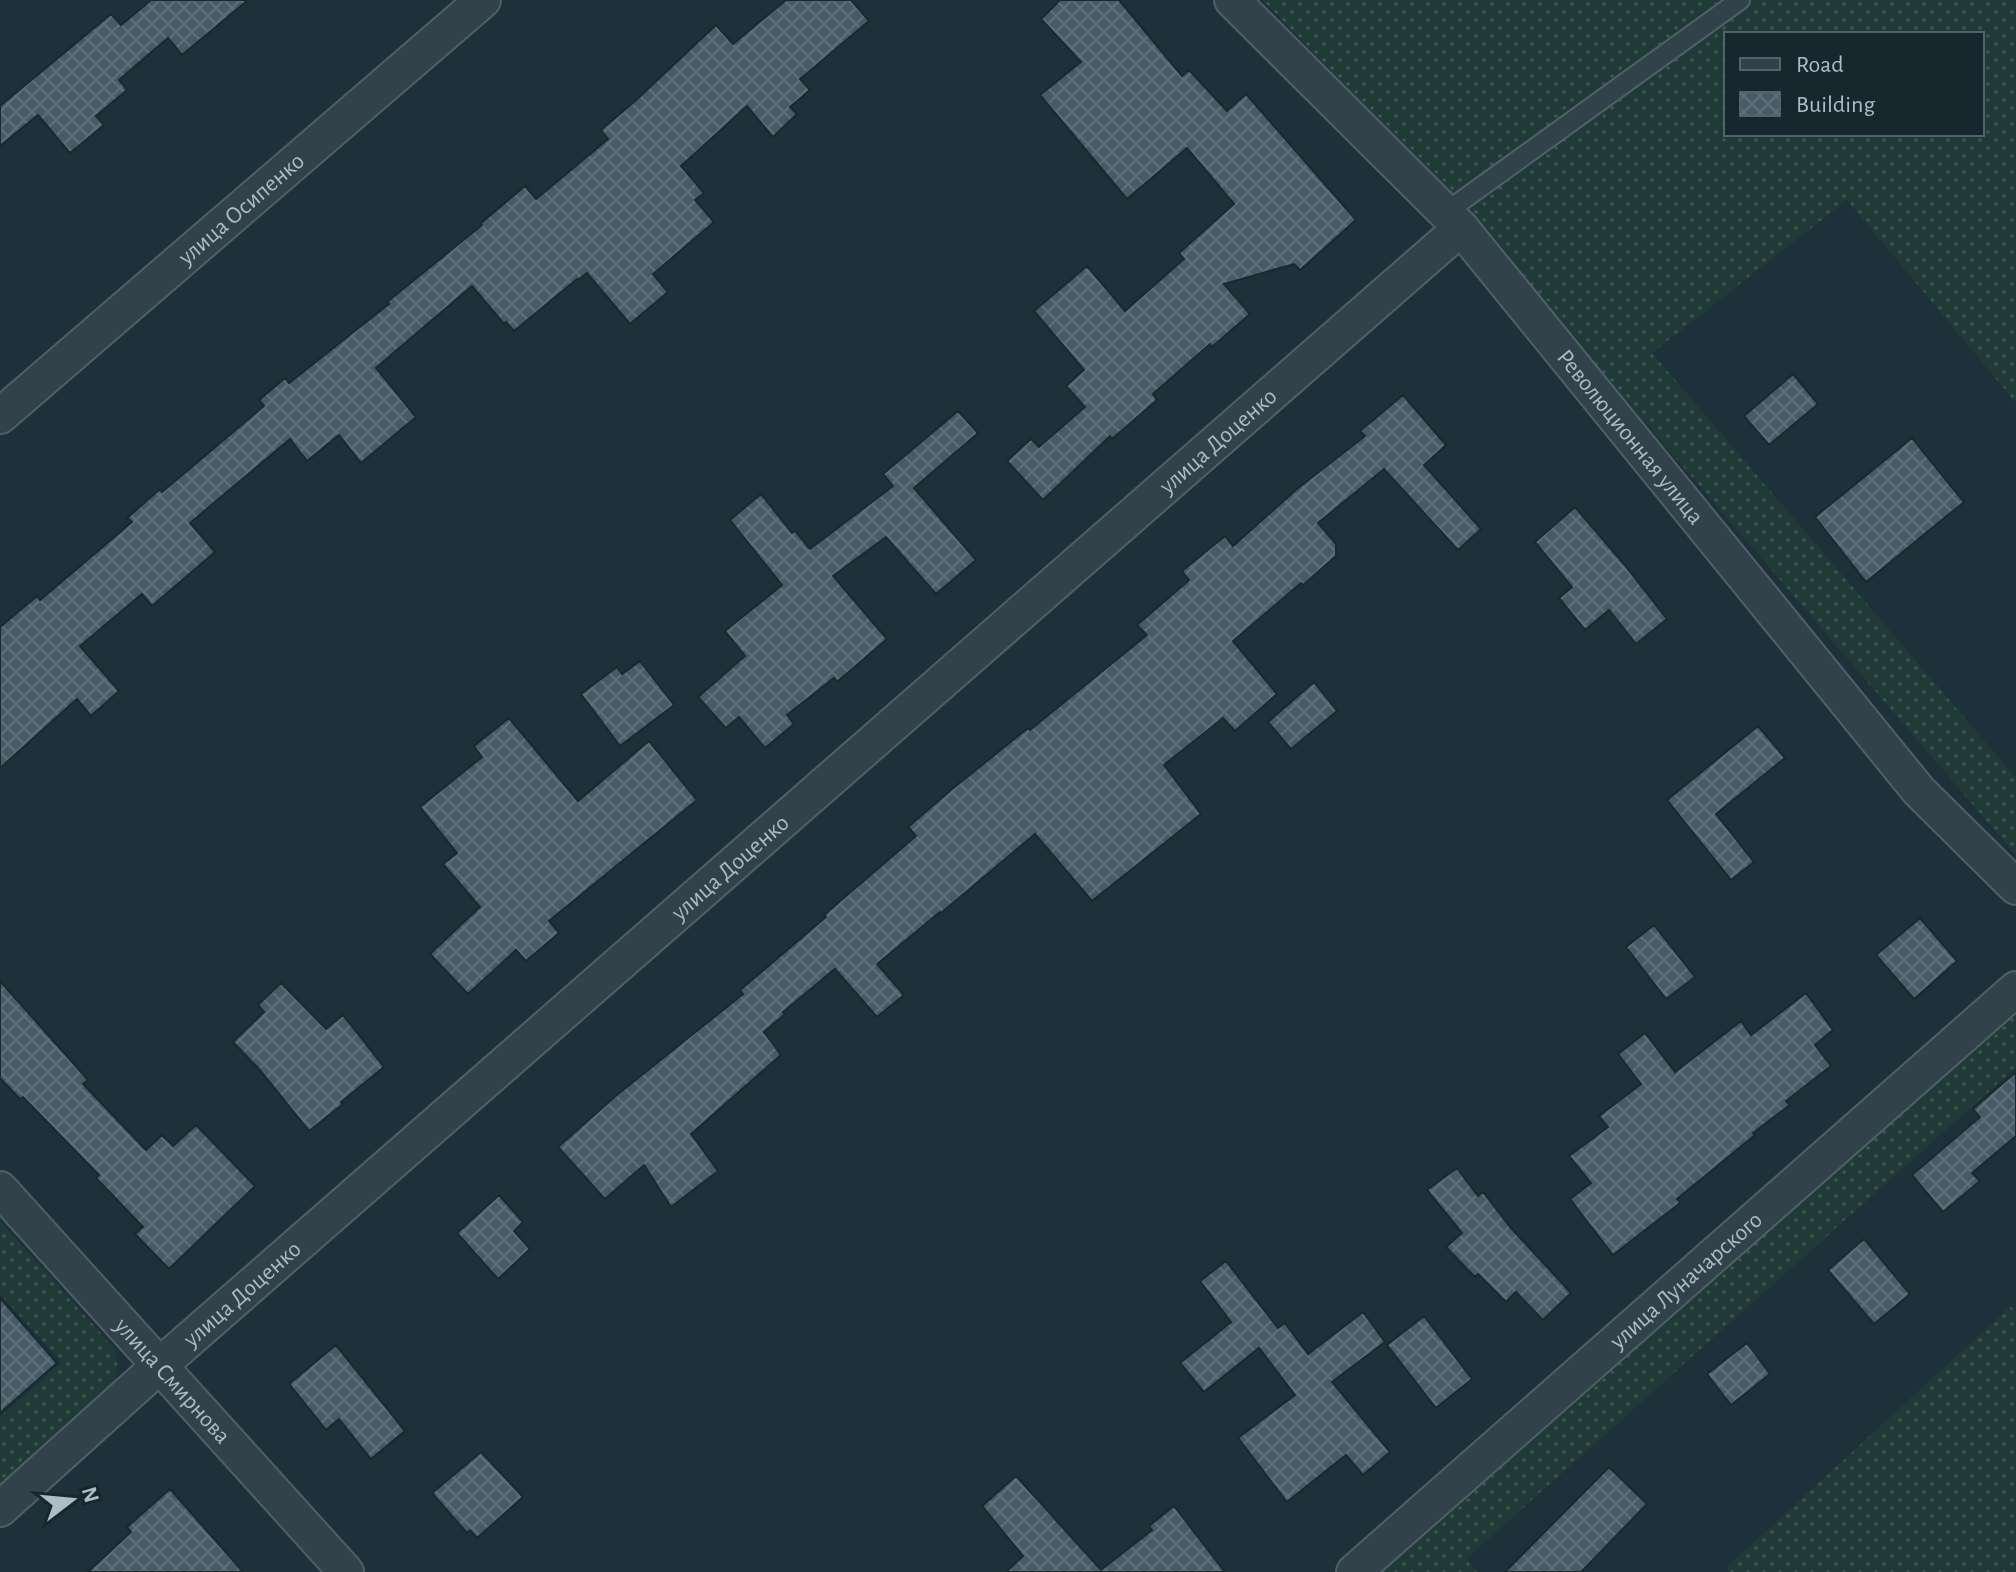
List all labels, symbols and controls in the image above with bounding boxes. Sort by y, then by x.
legend [1724,32,1984,136]
text: Road [1796,53,1844,77]
text: Building [1796,93,1875,117]
street label: улица Осипенко [173,149,309,270]
street label: Революционная улица [1552,345,1708,529]
street label: улица Доценко [1154,384,1282,499]
street label: улица Доценко [667,810,794,926]
street label: улица Луначарского [1605,1208,1767,1354]
street label: улица Доценко [179,1237,306,1352]
street label: улица Смирнова [109,1313,235,1448]
north arrow [32,1460,112,1540]
text: N [78,1484,103,1505]

